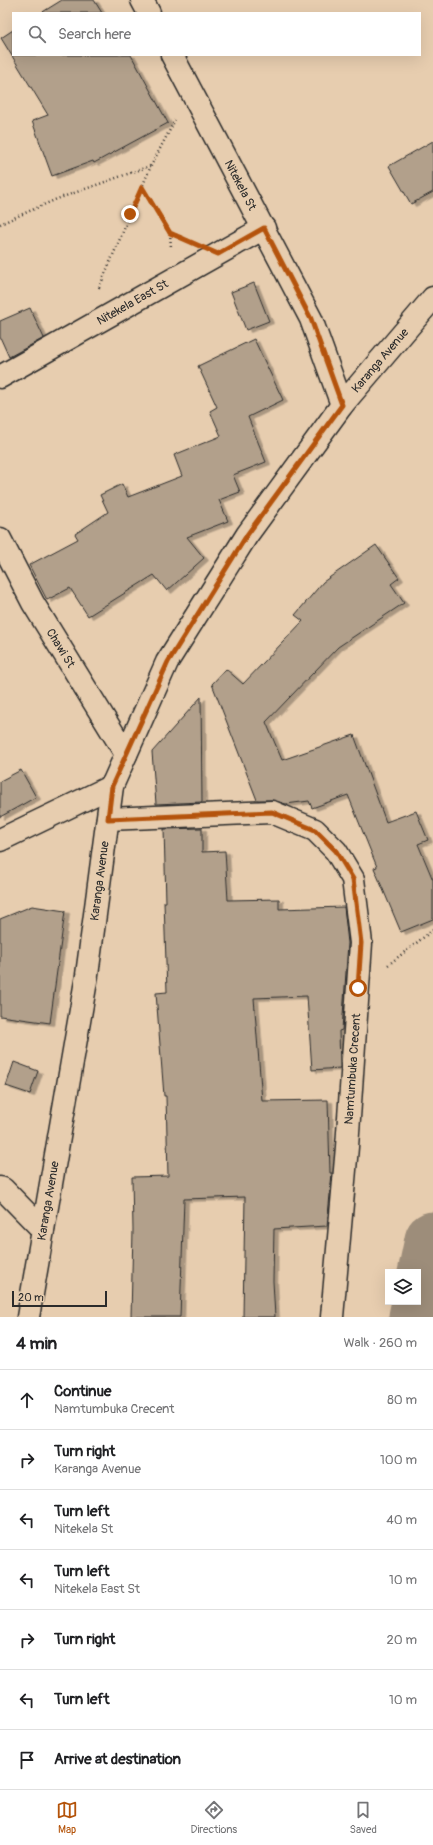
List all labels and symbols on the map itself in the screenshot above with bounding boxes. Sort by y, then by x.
street label: Nitekela St [221,157,260,213]
route end [121,205,139,223]
street label: Nitekela East St [94,276,171,328]
street label: Karanga Avenue [348,325,412,396]
street label: Chawi St [43,626,79,671]
street label: Karanga Avenue [87,840,112,922]
route start [349,979,367,997]
street label: Namtumbuka Crecent [342,1013,364,1125]
street label: Karanga Avenue [34,1160,62,1242]
scale bar [12,1289,107,1308]

